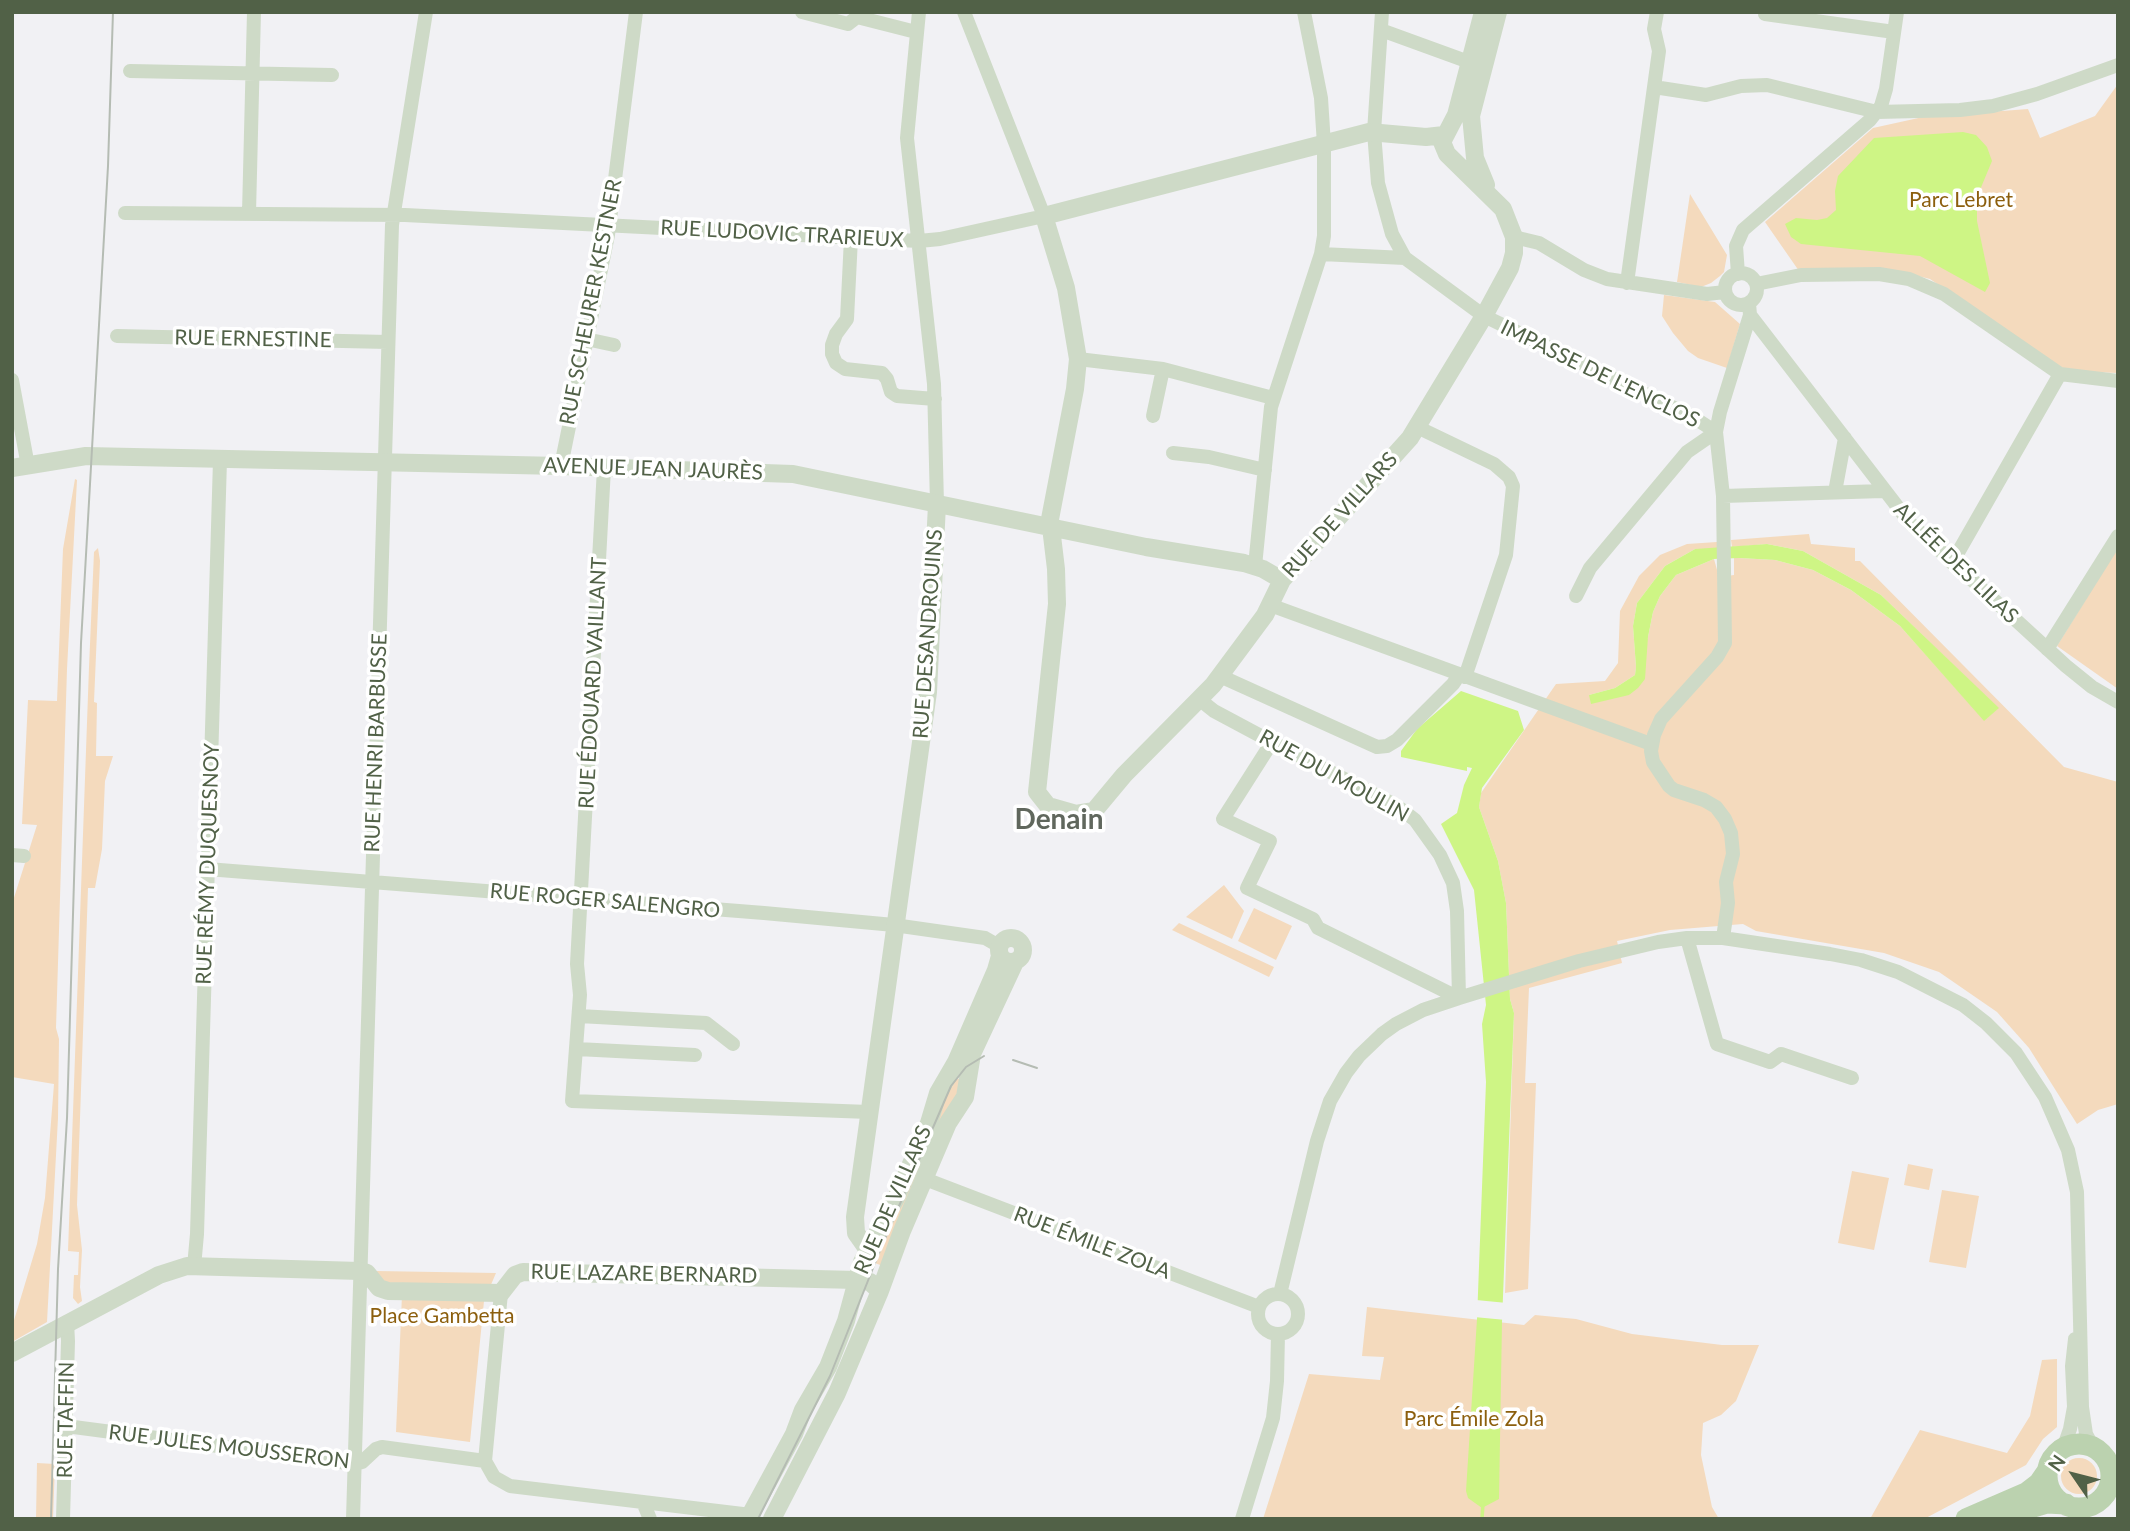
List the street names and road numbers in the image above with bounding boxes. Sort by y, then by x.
street label: RUE SCHEURER KESTNER [555,177,627,427]
street label: RUE LUDOVIC TRARIEUX [660,215,904,253]
street label: IMPASSE DE L'ENCLOS [1496,315,1704,433]
street label: RUE ERNESTINE [174,325,332,353]
street label: RUE DE VILLARS [1277,447,1403,583]
street label: AVENUE JEAN JAURÈS [543,453,763,485]
street label: ALLÉE DES LILAS [1888,497,2024,629]
street label: RUE DESANDROUINS [908,528,948,740]
street label: RUE ÉDOUARD VAILLANT [574,556,612,810]
street label: RUE HENRI BARBUSSE [360,633,392,853]
street label: RUE DU MOULIN [1255,724,1413,828]
street label: RUE RÉMY DUQUESNOY [191,743,225,985]
street label: RUE ROGER SALENGRO [489,878,721,924]
street label: RUE DE VILLARS [849,1122,937,1278]
street label: RUE ÉMILE ZOLA [1010,1202,1174,1284]
street label: RUE LAZARE BERNARD [530,1259,758,1289]
street label: RUE TAFFIN [52,1361,80,1479]
street label: RUE JULES MOUSSERON [107,1420,351,1474]

